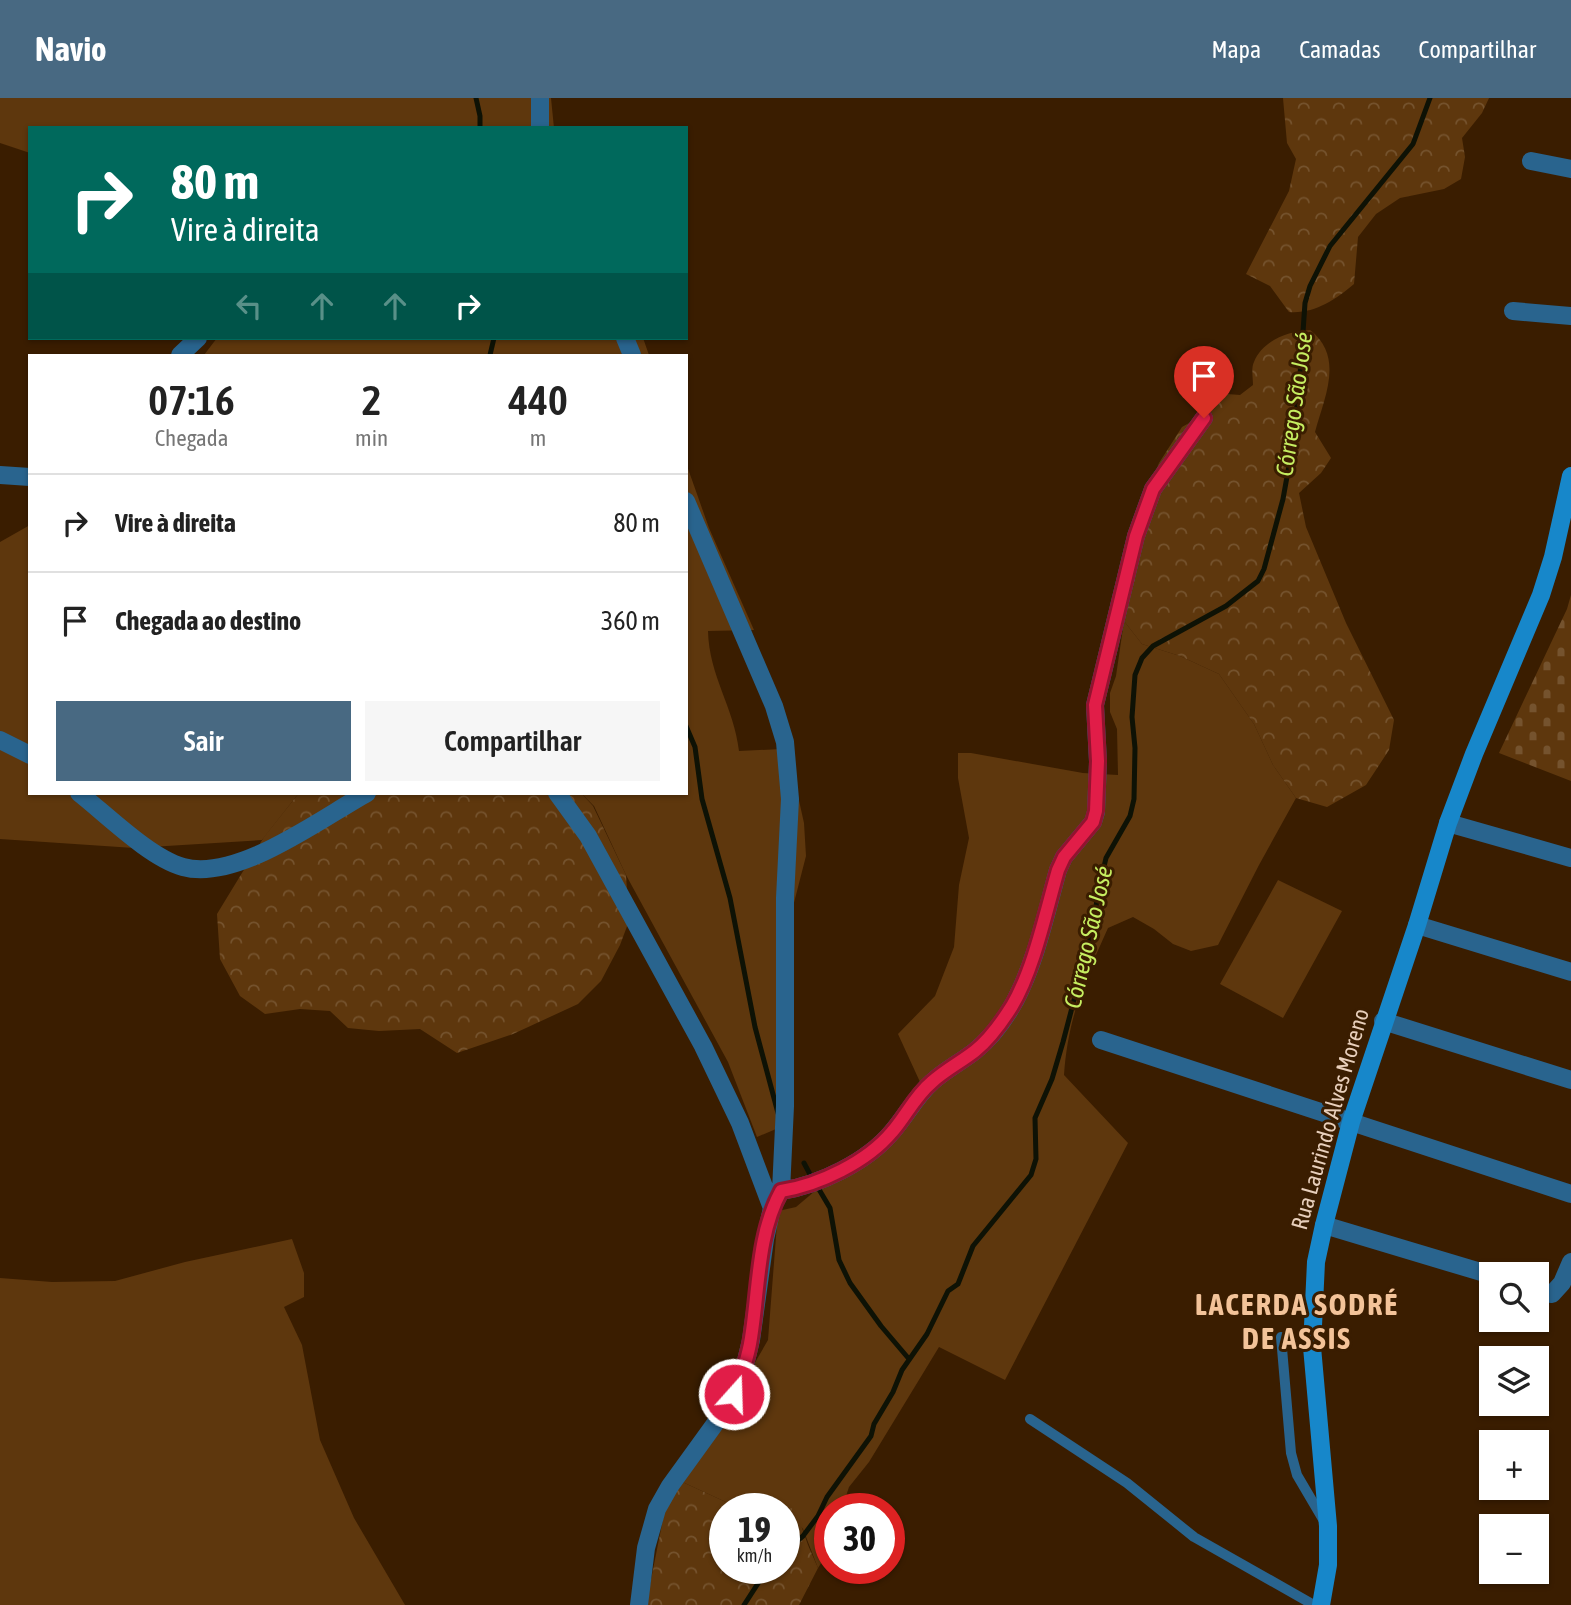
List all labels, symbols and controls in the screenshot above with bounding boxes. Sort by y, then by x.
text: Navio [35,30,107,68]
text: Mapa [1211,36,1261,63]
text: Camadas [1299,36,1381,63]
text: Compartilhar [1419,36,1536,63]
text: 80 m [171,153,259,209]
icon: right [56,154,147,245]
text: Vire à direita [171,211,320,248]
icon: left [230,287,268,325]
icon: ahead [303,287,341,325]
icon: ahead [376,287,414,325]
icon: right [449,287,487,325]
water label: Córrego São José [1271,330,1318,478]
pin [1174,346,1234,418]
icon: arrive [1185,357,1223,395]
text: 07:16 [148,376,235,424]
text: 2 [362,376,381,424]
text: 440 [508,376,568,424]
text: Chegada [155,425,228,451]
text: min [355,425,388,451]
text: m [530,425,546,451]
icon: right [56,504,94,542]
text: Vire à direita [115,508,236,538]
text: 80 m [613,508,660,538]
icon: arrive [56,602,94,640]
text: Chegada ao destino [115,606,301,636]
text: 360 m [601,606,660,636]
button: Sair [56,701,351,781]
button: Compartilhar [365,701,660,781]
water label: Córrego São José [1058,863,1118,1011]
street label: Rua Laurindo Alves Moreno [1286,1005,1374,1233]
map controls [1479,1262,1549,1584]
button: search [1479,1262,1549,1332]
district label: LACERDA SODRÉ DE ASSIS [1195,1287,1399,1355]
button: layers [1479,1346,1549,1416]
position arrow [697,1357,771,1431]
button: + [1479,1430,1549,1500]
speed limit sign: 30 [814,1493,905,1584]
text: 19 [738,1509,771,1549]
button: − [1479,1514,1549,1584]
text: km/h [737,1545,772,1566]

